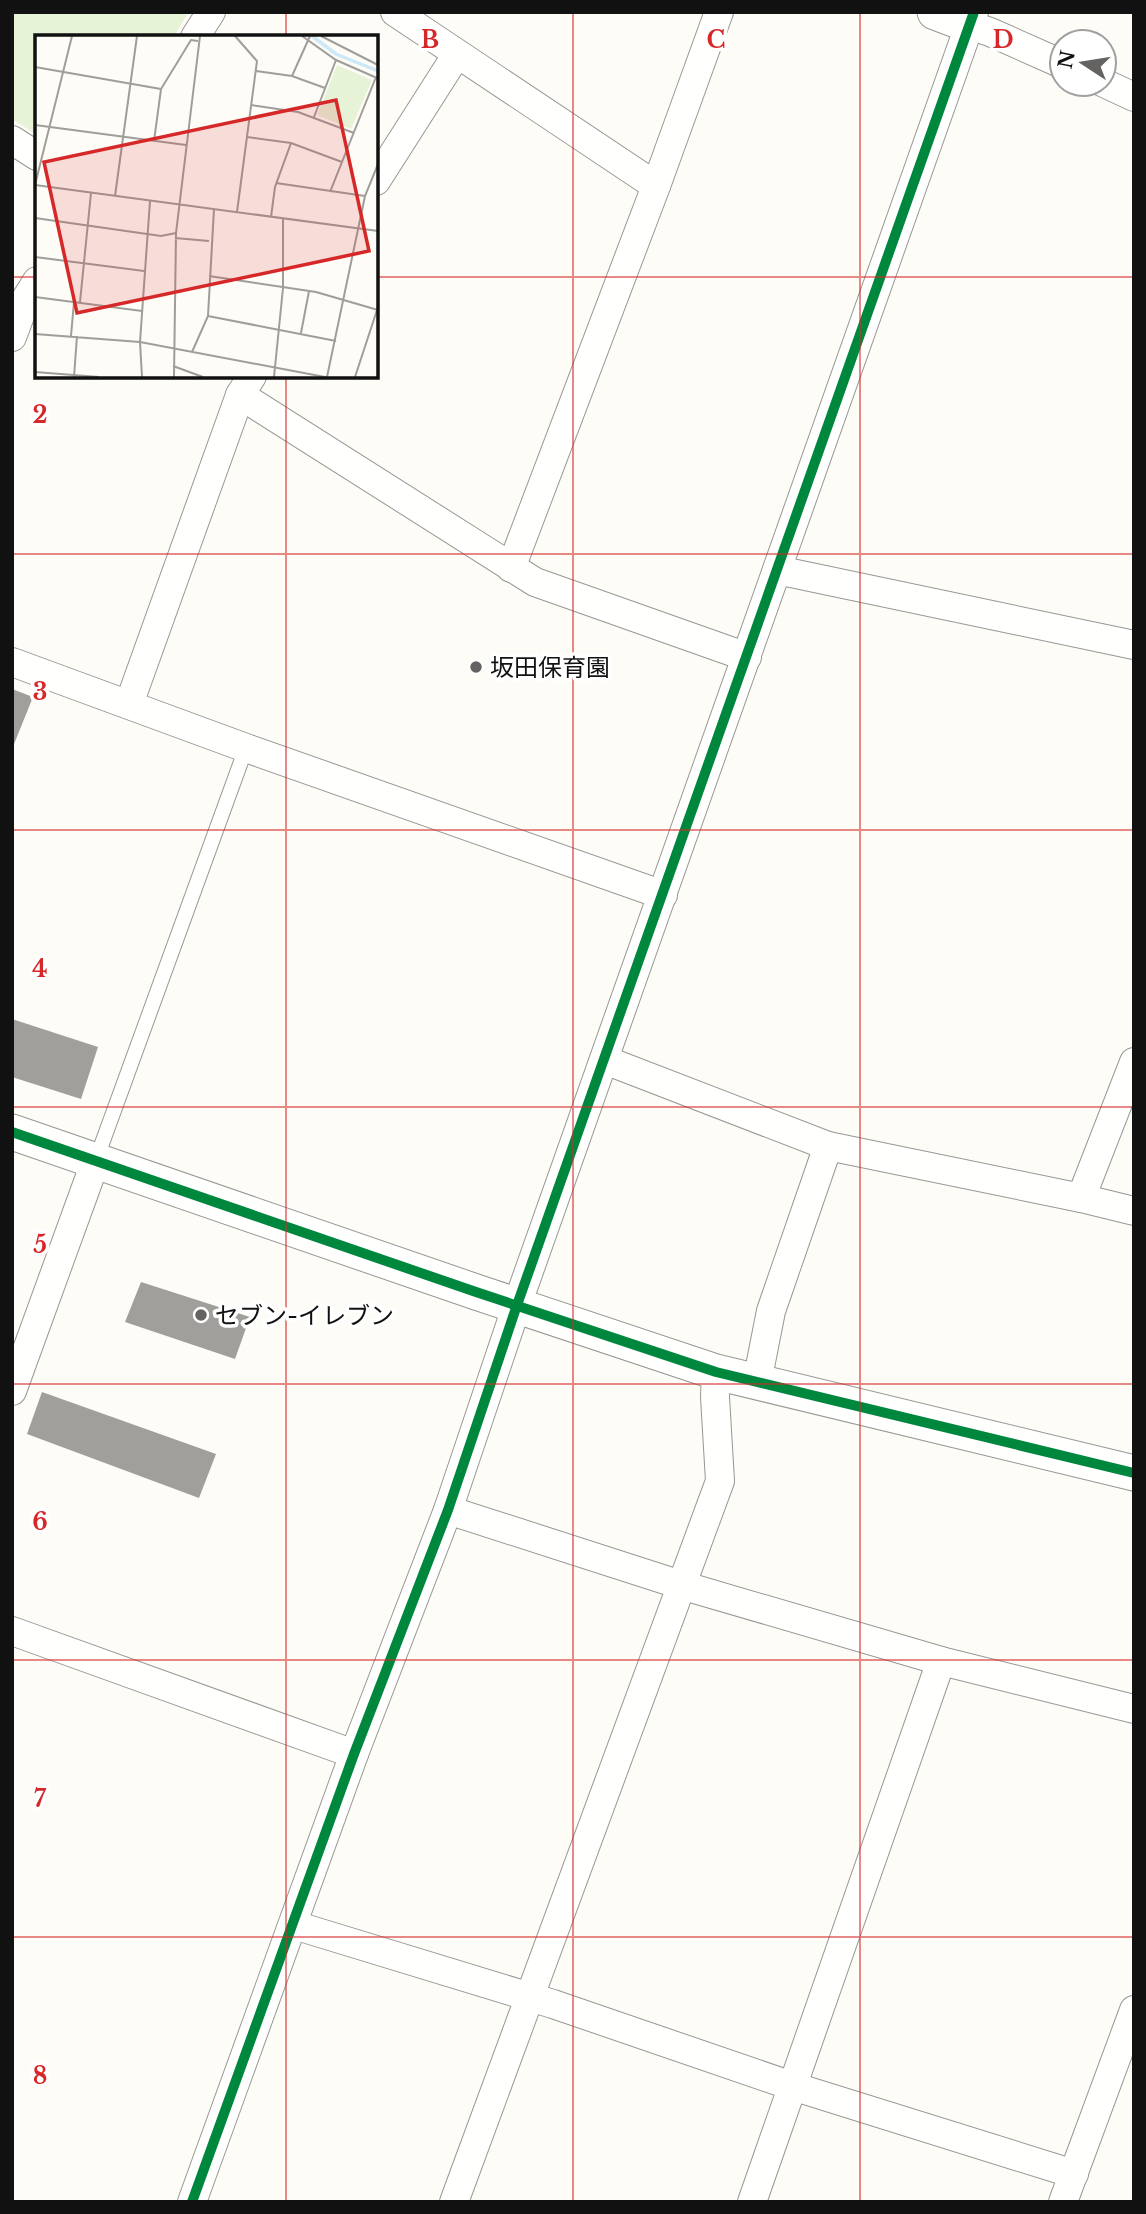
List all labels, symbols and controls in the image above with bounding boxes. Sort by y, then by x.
text: B [421,26,439,54]
text: C [707,26,725,54]
text: D [992,26,1014,54]
north arrow [1048,28,1118,98]
inset map [35,35,378,378]
text: N [1054,48,1080,71]
text: 2 [33,401,47,429]
place label: 坂田保育園 [490,653,610,682]
marker: 坂田保育園 [468,659,484,675]
text: 3 [33,678,47,706]
text: 4 [32,955,48,983]
text: 5 [33,1231,47,1259]
place label: セブン-イレブン [215,1301,394,1330]
marker: セブン-イレブン [193,1307,209,1323]
text: 6 [32,1508,48,1536]
text: 7 [34,1785,47,1813]
text: 8 [33,2062,47,2090]

